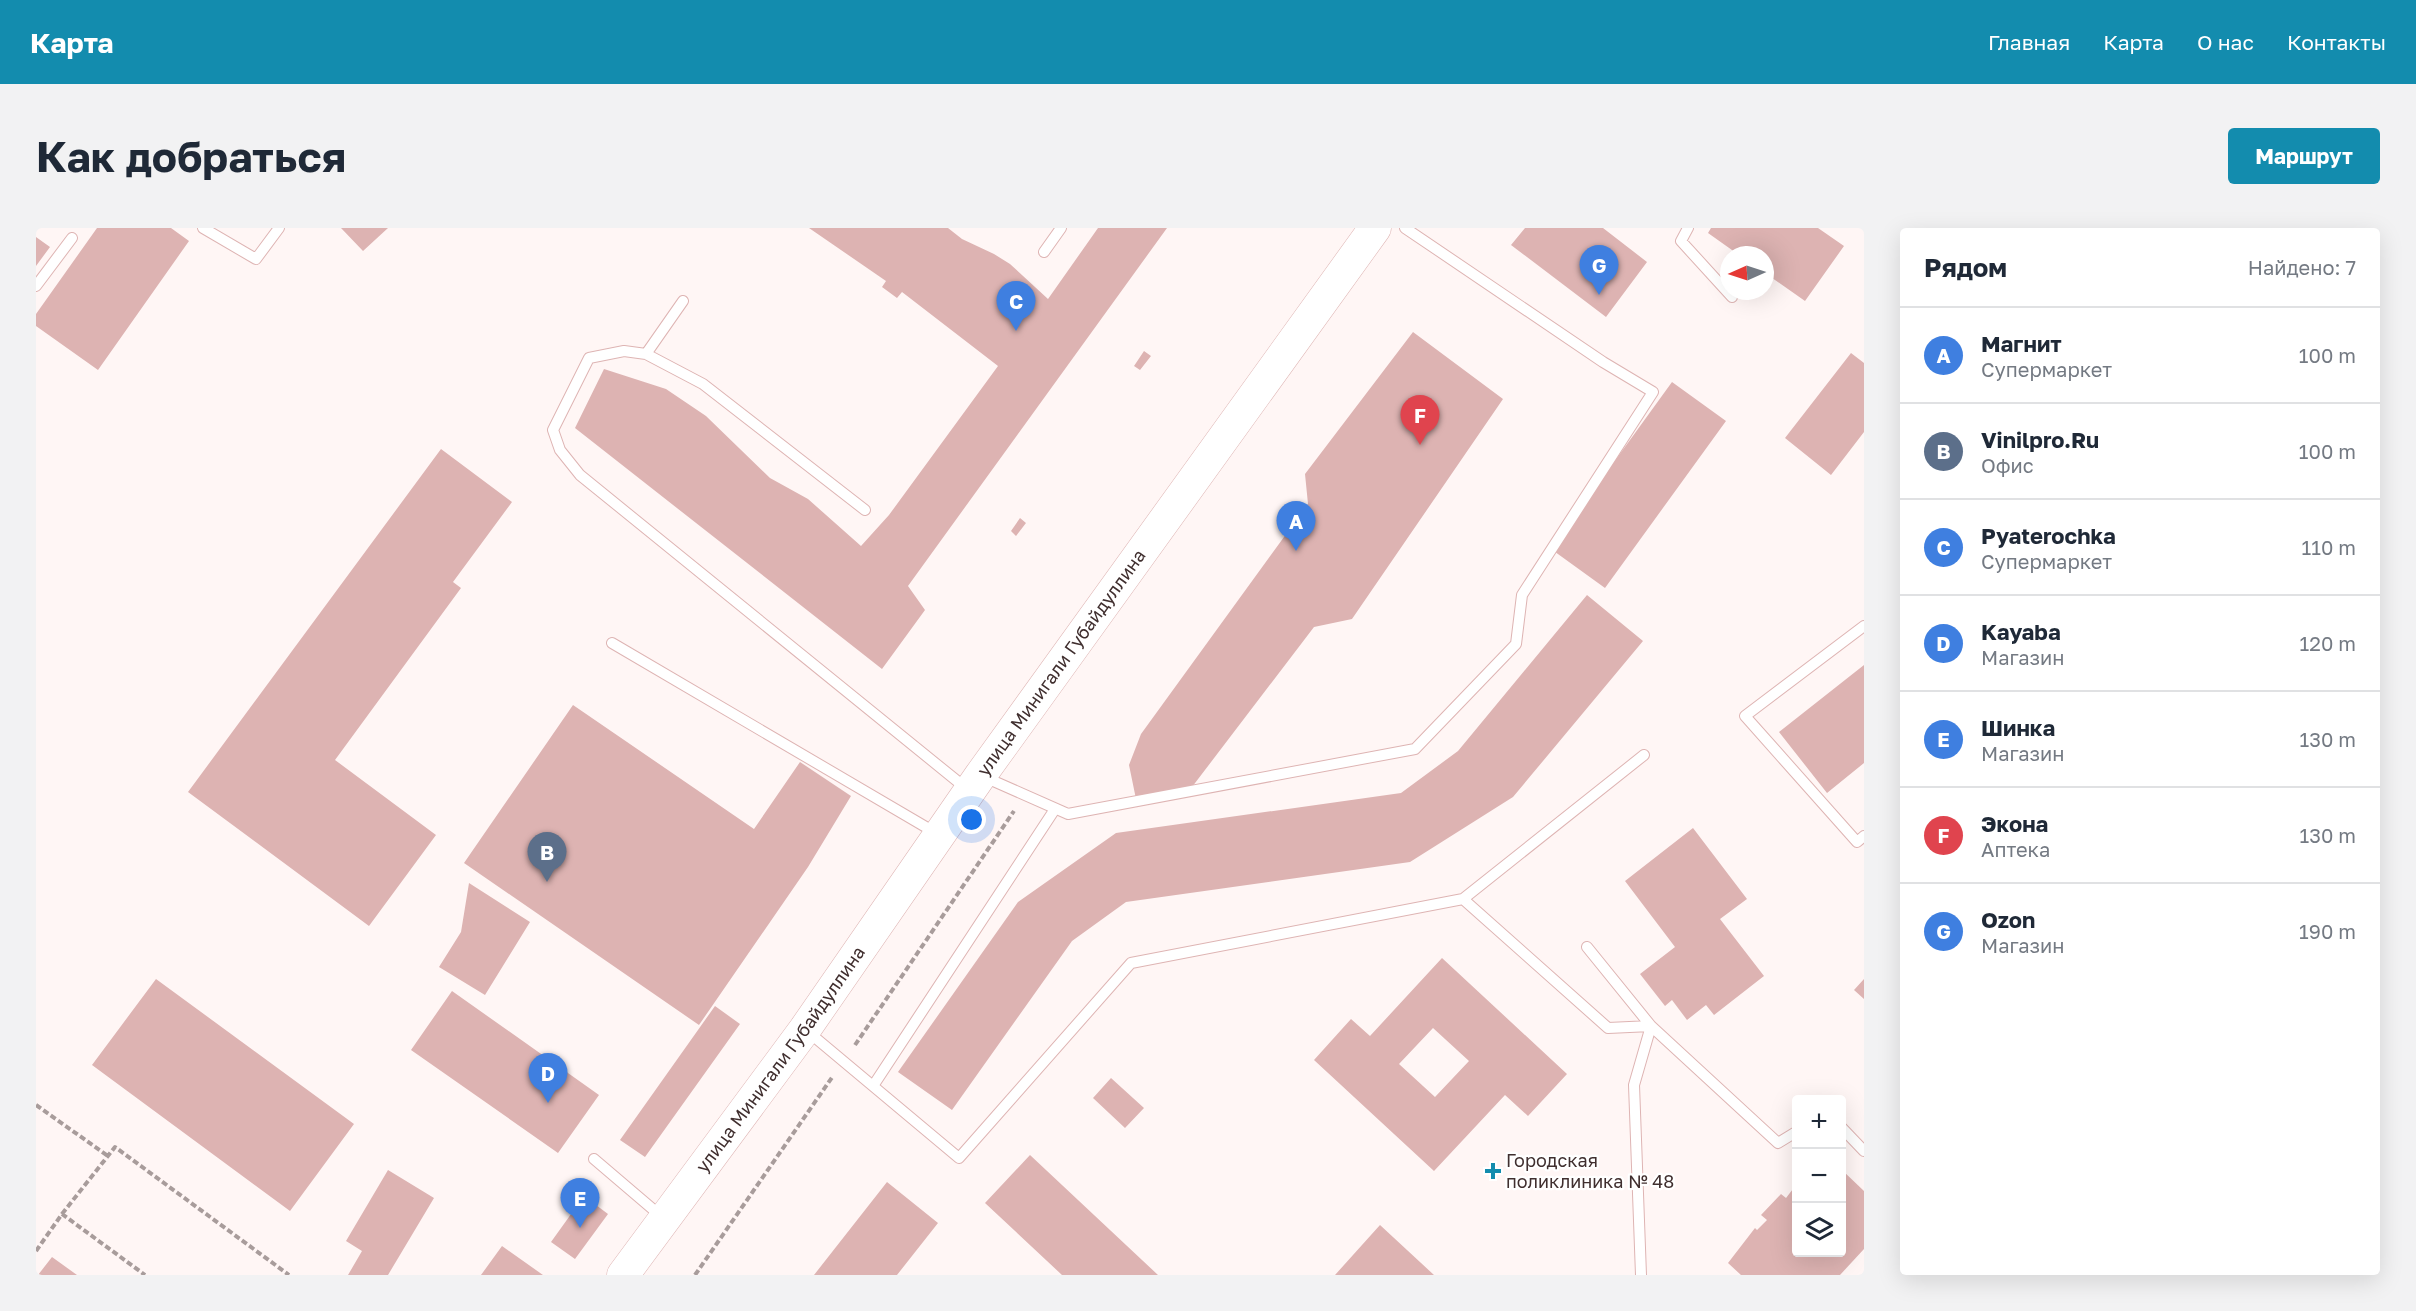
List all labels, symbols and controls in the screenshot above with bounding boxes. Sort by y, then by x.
text: Карта [30,26,114,59]
text: Главная [1988,29,2070,55]
text: Карта [2103,29,2164,55]
text: О нас [2197,29,2254,55]
text: Контакты [2287,29,2386,55]
button: Маршрут [2228,128,2380,184]
text: Как добраться [36,131,346,181]
pin: G [1580,245,1618,295]
north arrow [1720,246,1774,300]
text: Рядом [1924,252,2007,283]
text: Найдено: 7 [2248,255,2356,279]
pin: C [996,282,1036,331]
text: Магнит [1981,330,2062,357]
text: A [1936,343,1951,367]
text: 100 m [2299,343,2356,367]
text: Супермаркет [1981,357,2112,381]
pin: F [1400,396,1440,445]
text: Vinilpro.Ru [1981,426,2099,453]
text: B [1936,439,1951,463]
text: 100 m [2299,439,2356,463]
text: Офис [1981,453,2034,477]
pin: A [1276,502,1316,551]
text: Pyaterochka [1981,522,2116,549]
text: C [1936,535,1951,559]
text: 110 m [2302,535,2356,559]
street label: улица Минигали Губайдуллина [972,545,1150,780]
text: Супермаркет [1981,549,2112,573]
text: Kayaba [1981,618,2061,645]
text: D [1936,631,1951,655]
text: 120 m [2300,631,2356,655]
text: Магазин [1981,645,2065,669]
text: Шинка [1981,714,2055,741]
text: E [1937,727,1950,751]
text: 130 m [2300,727,2356,751]
text: Магазин [1981,741,2065,765]
your location [957,805,986,834]
text: Экона [1981,810,2048,837]
text: F [1938,823,1949,847]
text: 130 m [2300,823,2356,847]
pin: B [528,832,566,882]
text: Аптека [1981,837,2050,861]
text: Ozon [1981,906,2035,933]
text: G [1936,919,1951,943]
text: 190 m [2299,919,2356,943]
text: Магазин [1981,933,2065,957]
street label: улица Минигали Губайдуллина [691,942,869,1176]
pin: D [528,1054,568,1103]
map controls [1792,1095,1846,1257]
button: + [1792,1095,1846,1149]
place label: Городская поликлиника № 48 [1506,1149,1674,1192]
button: − [1792,1149,1846,1203]
marker: Городская поликлиника № 48 [1484,1162,1502,1180]
pin: E [560,1178,600,1228]
button: layers [1792,1203,1846,1257]

